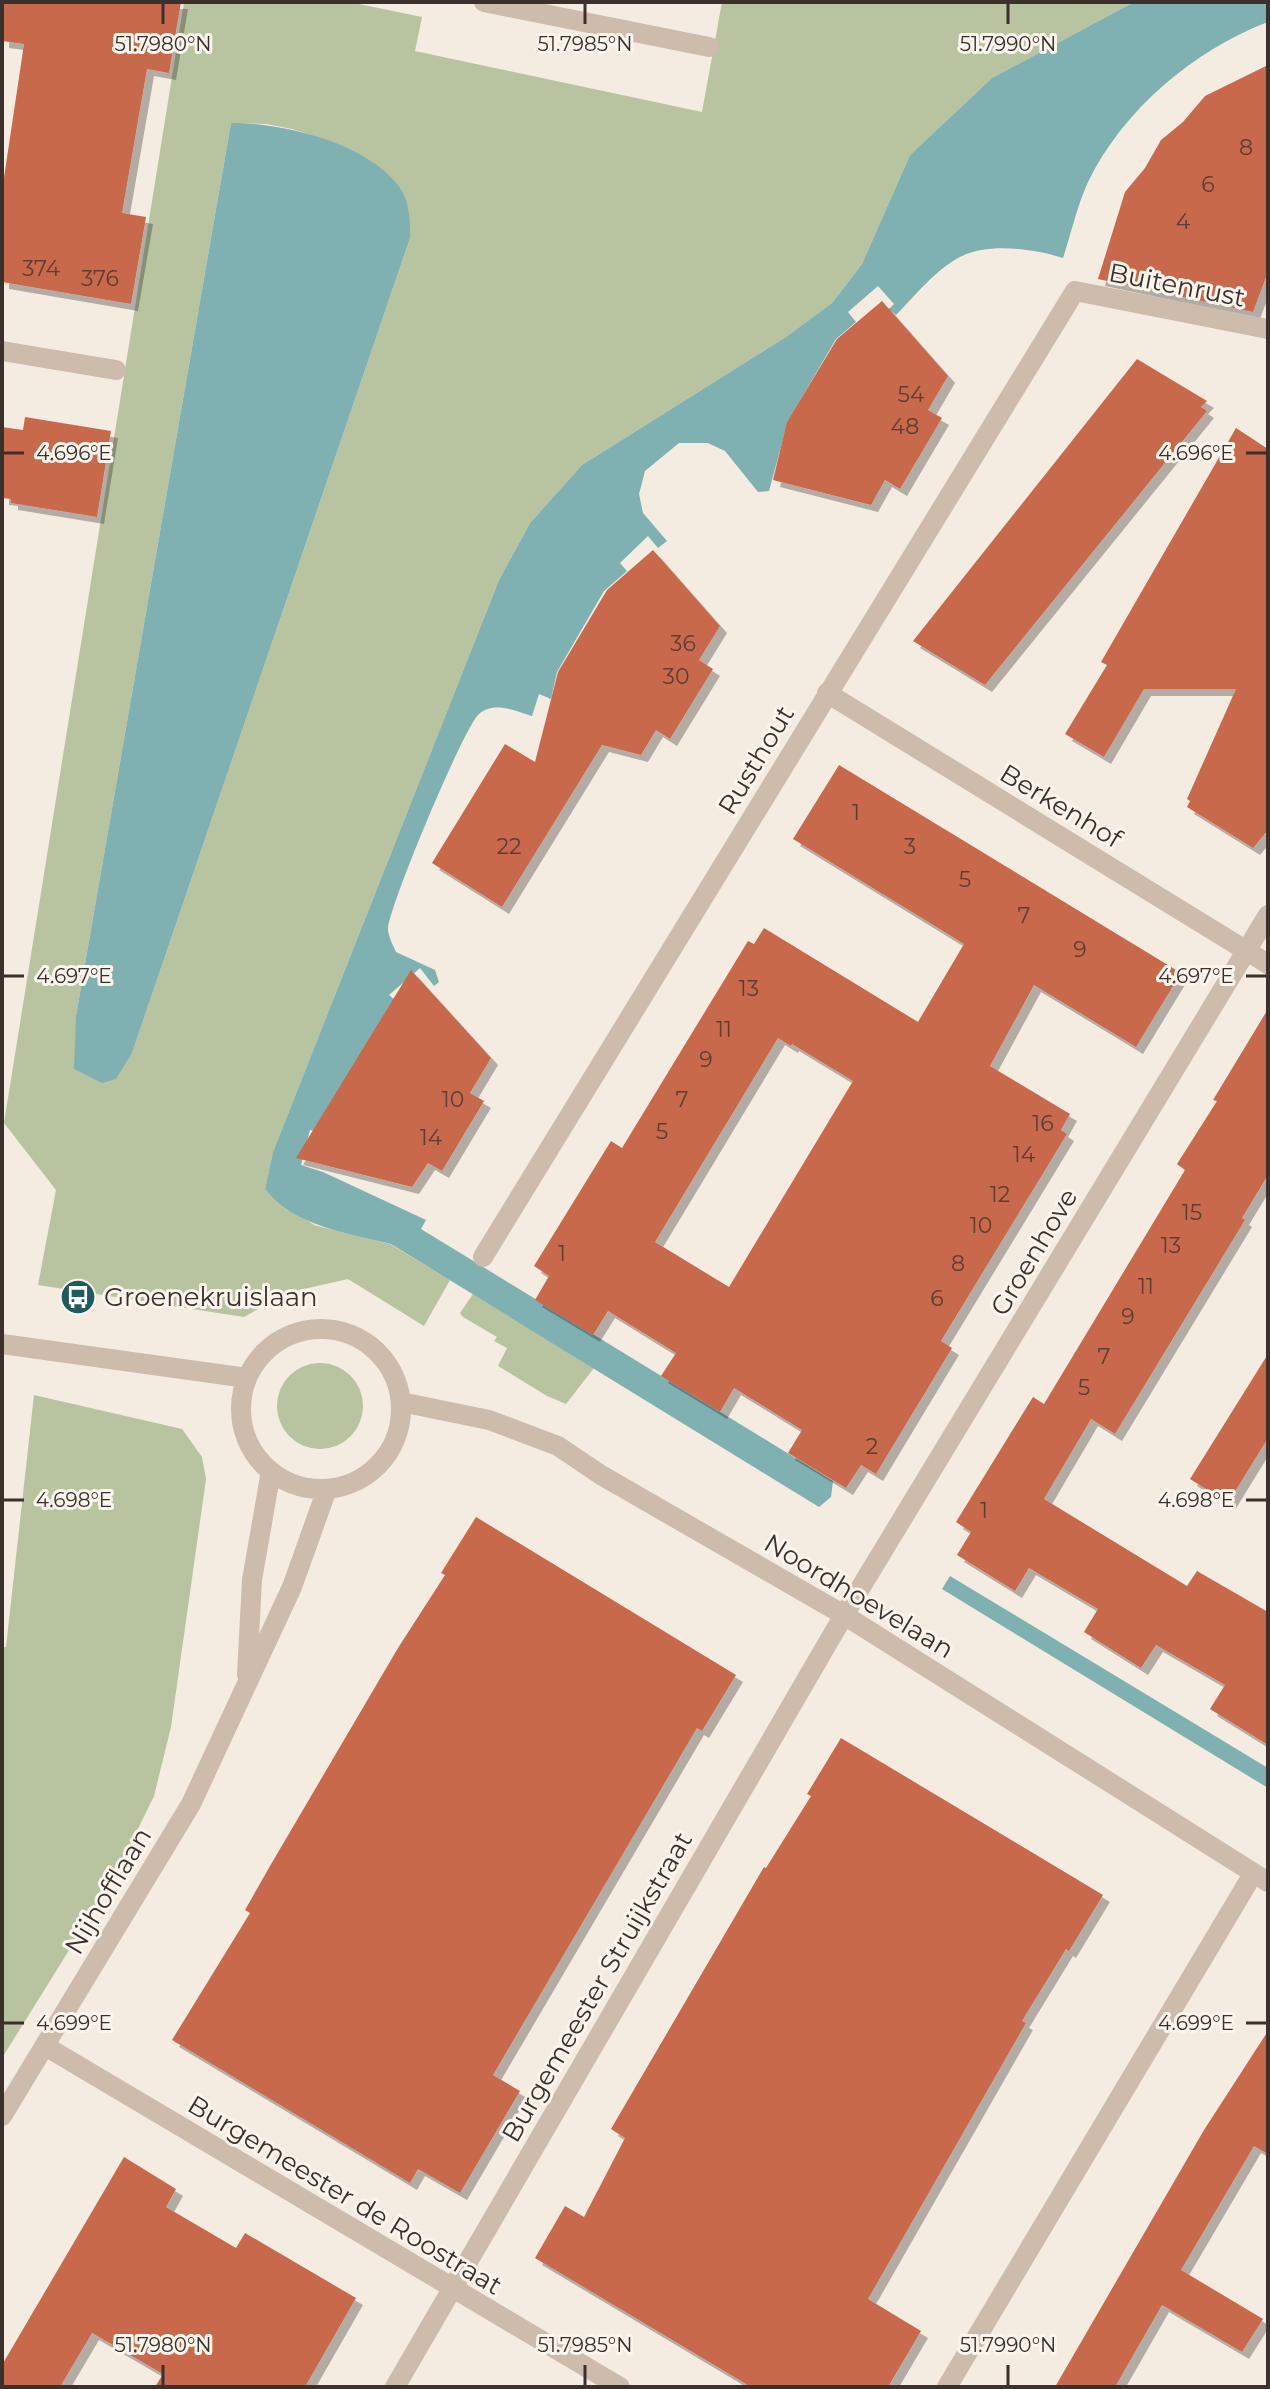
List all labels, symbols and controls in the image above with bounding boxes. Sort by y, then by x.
text: 51.7980°N [114,32,212,56]
text: 51.7985°N [538,32,632,56]
text: 51.7990°N [960,32,1056,56]
house number: 8 [1239,134,1253,161]
house number: 6 [1201,171,1215,198]
house number: 4 [1176,208,1191,235]
house number: 374 [22,255,61,282]
street label: Buitenrust [1106,256,1248,314]
house number: 376 [81,265,119,292]
house number: 54 [898,381,925,408]
house number: 48 [891,413,919,440]
text: 4.696°E [36,441,112,465]
text: 4.696°E [1158,441,1234,465]
house number: 36 [670,630,696,657]
house number: 30 [663,663,689,690]
street label: Rusthout [711,700,801,820]
street label: Berkenhof [994,757,1129,855]
house number: 1 [852,799,860,826]
house number: 22 [497,833,522,860]
house number: 3 [904,833,916,860]
house number: 5 [959,866,971,893]
house number: 7 [1018,902,1031,929]
house number: 9 [1073,936,1087,963]
text: 4.697°E [36,964,112,988]
text: 4.697°E [1158,964,1234,988]
house number: 13 [739,975,759,1002]
house number: 11 [716,1016,732,1043]
house number: 9 [699,1046,713,1073]
house number: 10 [442,1086,464,1113]
house number: 7 [676,1086,689,1113]
house number: 16 [1032,1110,1054,1137]
house number: 5 [656,1118,668,1145]
house number: 14 [420,1124,443,1151]
house number: 14 [1013,1141,1036,1168]
house number: 12 [990,1181,1010,1208]
street label: Groenhove [984,1183,1084,1321]
house number: 15 [1182,1199,1202,1226]
house number: 10 [970,1212,992,1239]
house number: 13 [1161,1232,1181,1259]
house number: 1 [558,1240,566,1267]
house number: 8 [951,1250,965,1277]
house number: 11 [1138,1273,1154,1300]
bus stop icon: Groenekruislaan [59,1278,97,1316]
place label: Groenekruislaan [104,1281,318,1313]
house number: 6 [930,1285,944,1312]
house number: 9 [1121,1303,1135,1330]
house number: 7 [1098,1343,1111,1370]
house number: 5 [1078,1374,1090,1401]
house number: 2 [866,1433,878,1460]
text: 4.698°E [36,1488,112,1512]
text: 4.698°E [1158,1488,1234,1512]
house number: 1 [980,1497,988,1524]
street label: Noordhoevelaan [758,1527,960,1665]
street label: Nijhofflaan [58,1822,158,1960]
street label: Burgemeester Struijkstraat [495,1826,699,2148]
text: 4.699°E [36,2011,112,2035]
text: 4.699°E [1158,2011,1234,2035]
street label: Burgemeester de Roostraat [182,2088,508,2302]
text: 51.7980°N [114,2333,212,2357]
text: 51.7985°N [538,2333,632,2357]
text: 51.7990°N [960,2333,1056,2357]

